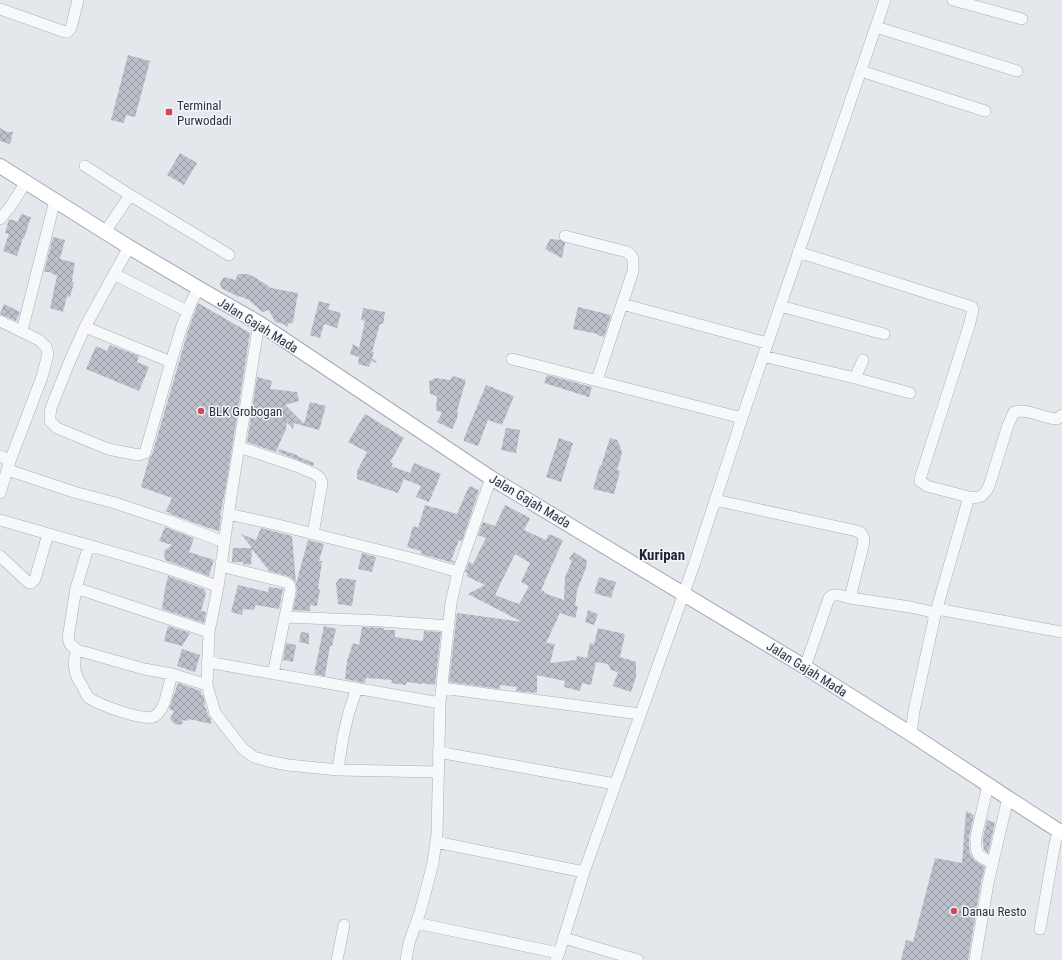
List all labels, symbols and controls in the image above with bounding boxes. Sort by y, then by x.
place label: Terminal Purwodadi [177,98,232,128]
marker: Terminal Purwodadi [164,107,174,117]
street label: Jalan Gajah Mada [215,294,301,356]
place label: BLK Grobogan [209,404,282,419]
marker: BLK Grobogan [196,406,206,416]
street label: Jalan Gajah Mada [487,471,573,531]
district label: Kuripan [639,546,685,564]
street label: Jalan Gajah Mada [764,638,850,700]
place label: Danau Resto [962,904,1027,919]
marker: Danau Resto [949,906,959,916]

